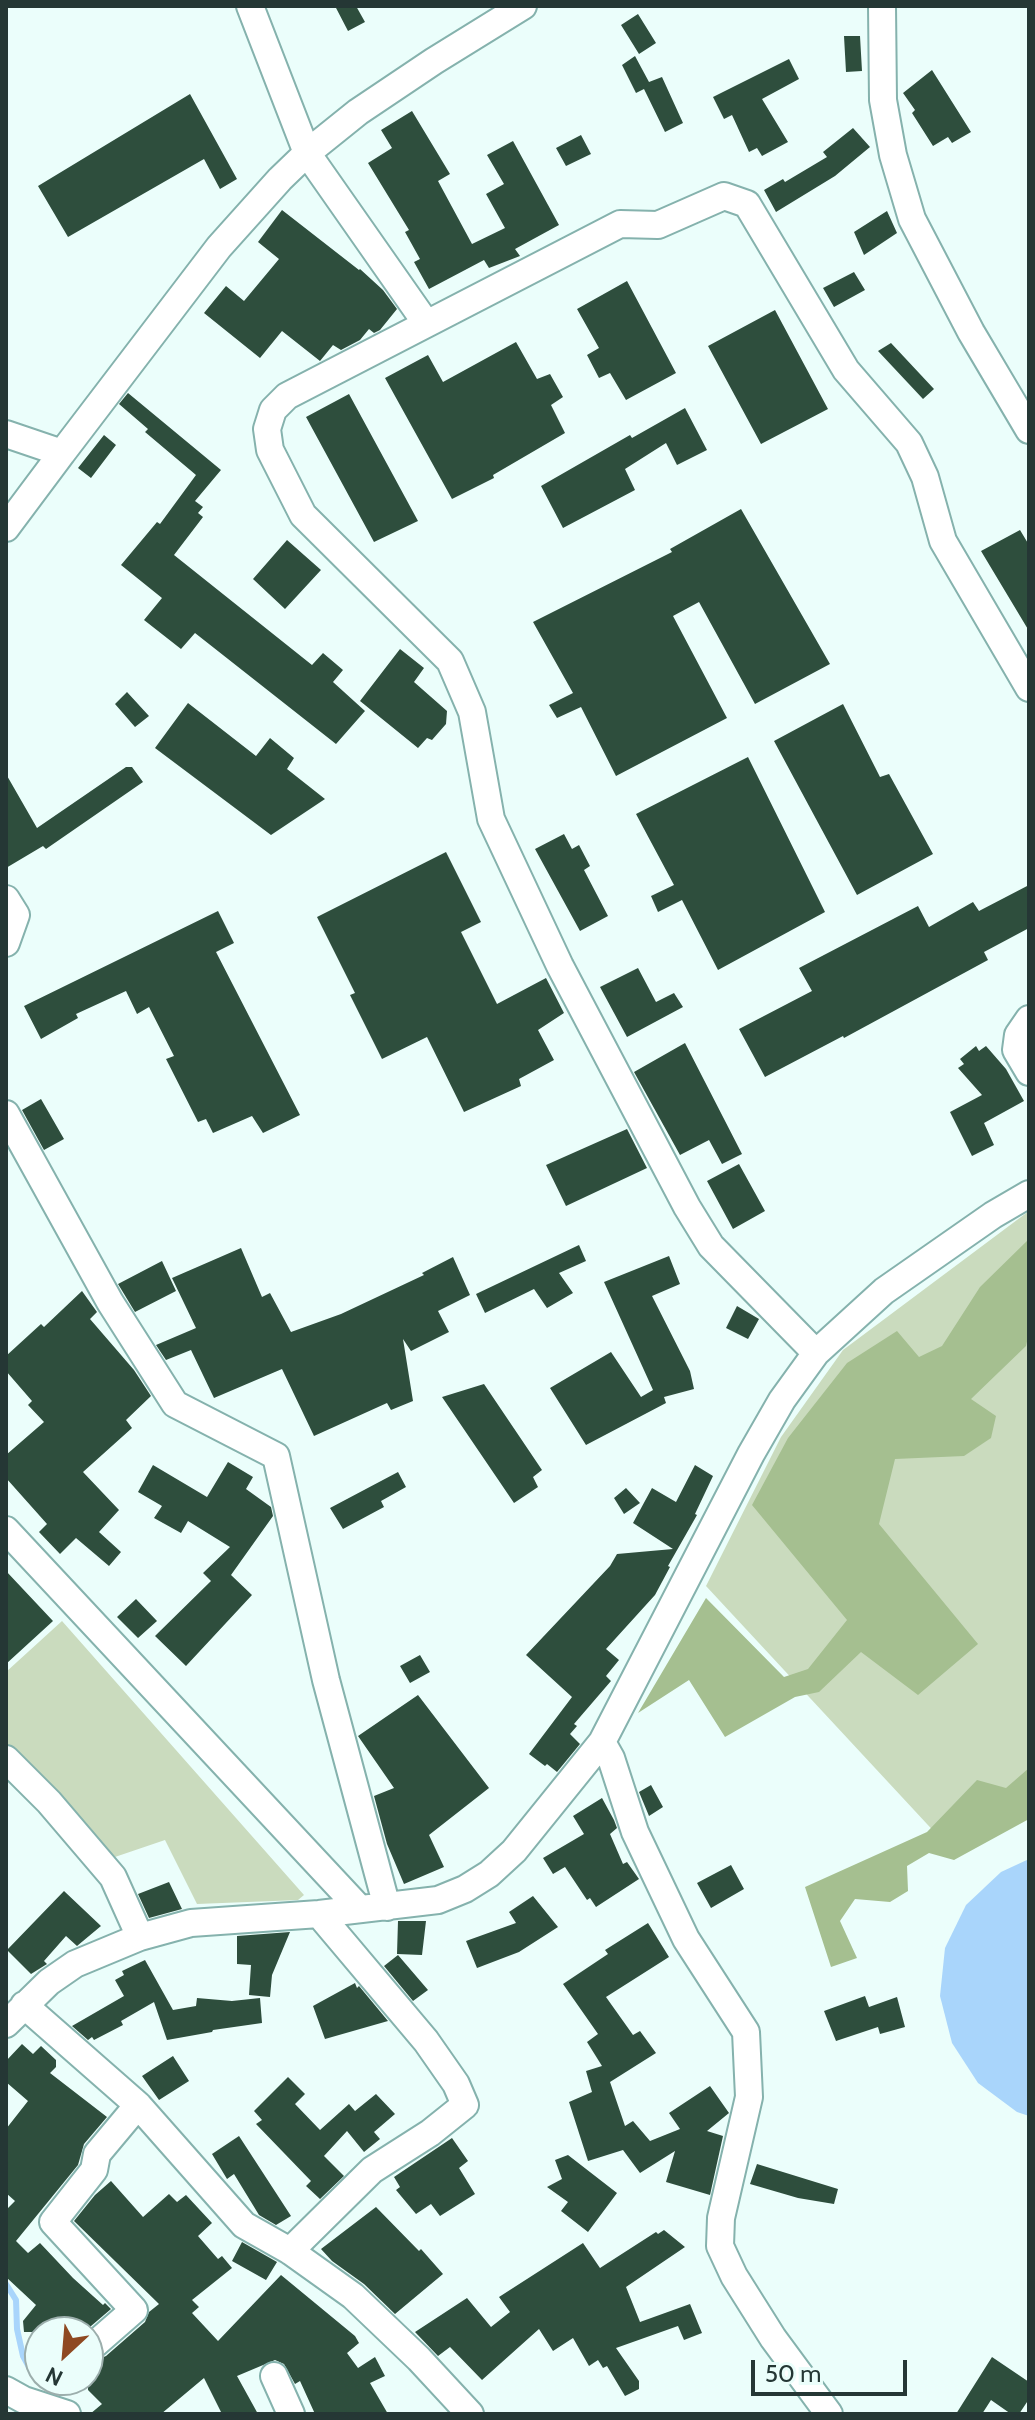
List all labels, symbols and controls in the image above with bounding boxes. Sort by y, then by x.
north arrow [24,2316,104,2396]
scale bar [755,2344,911,2394]
text: 50 m [765,2359,821,2388]
text: N [41,2361,67,2392]

